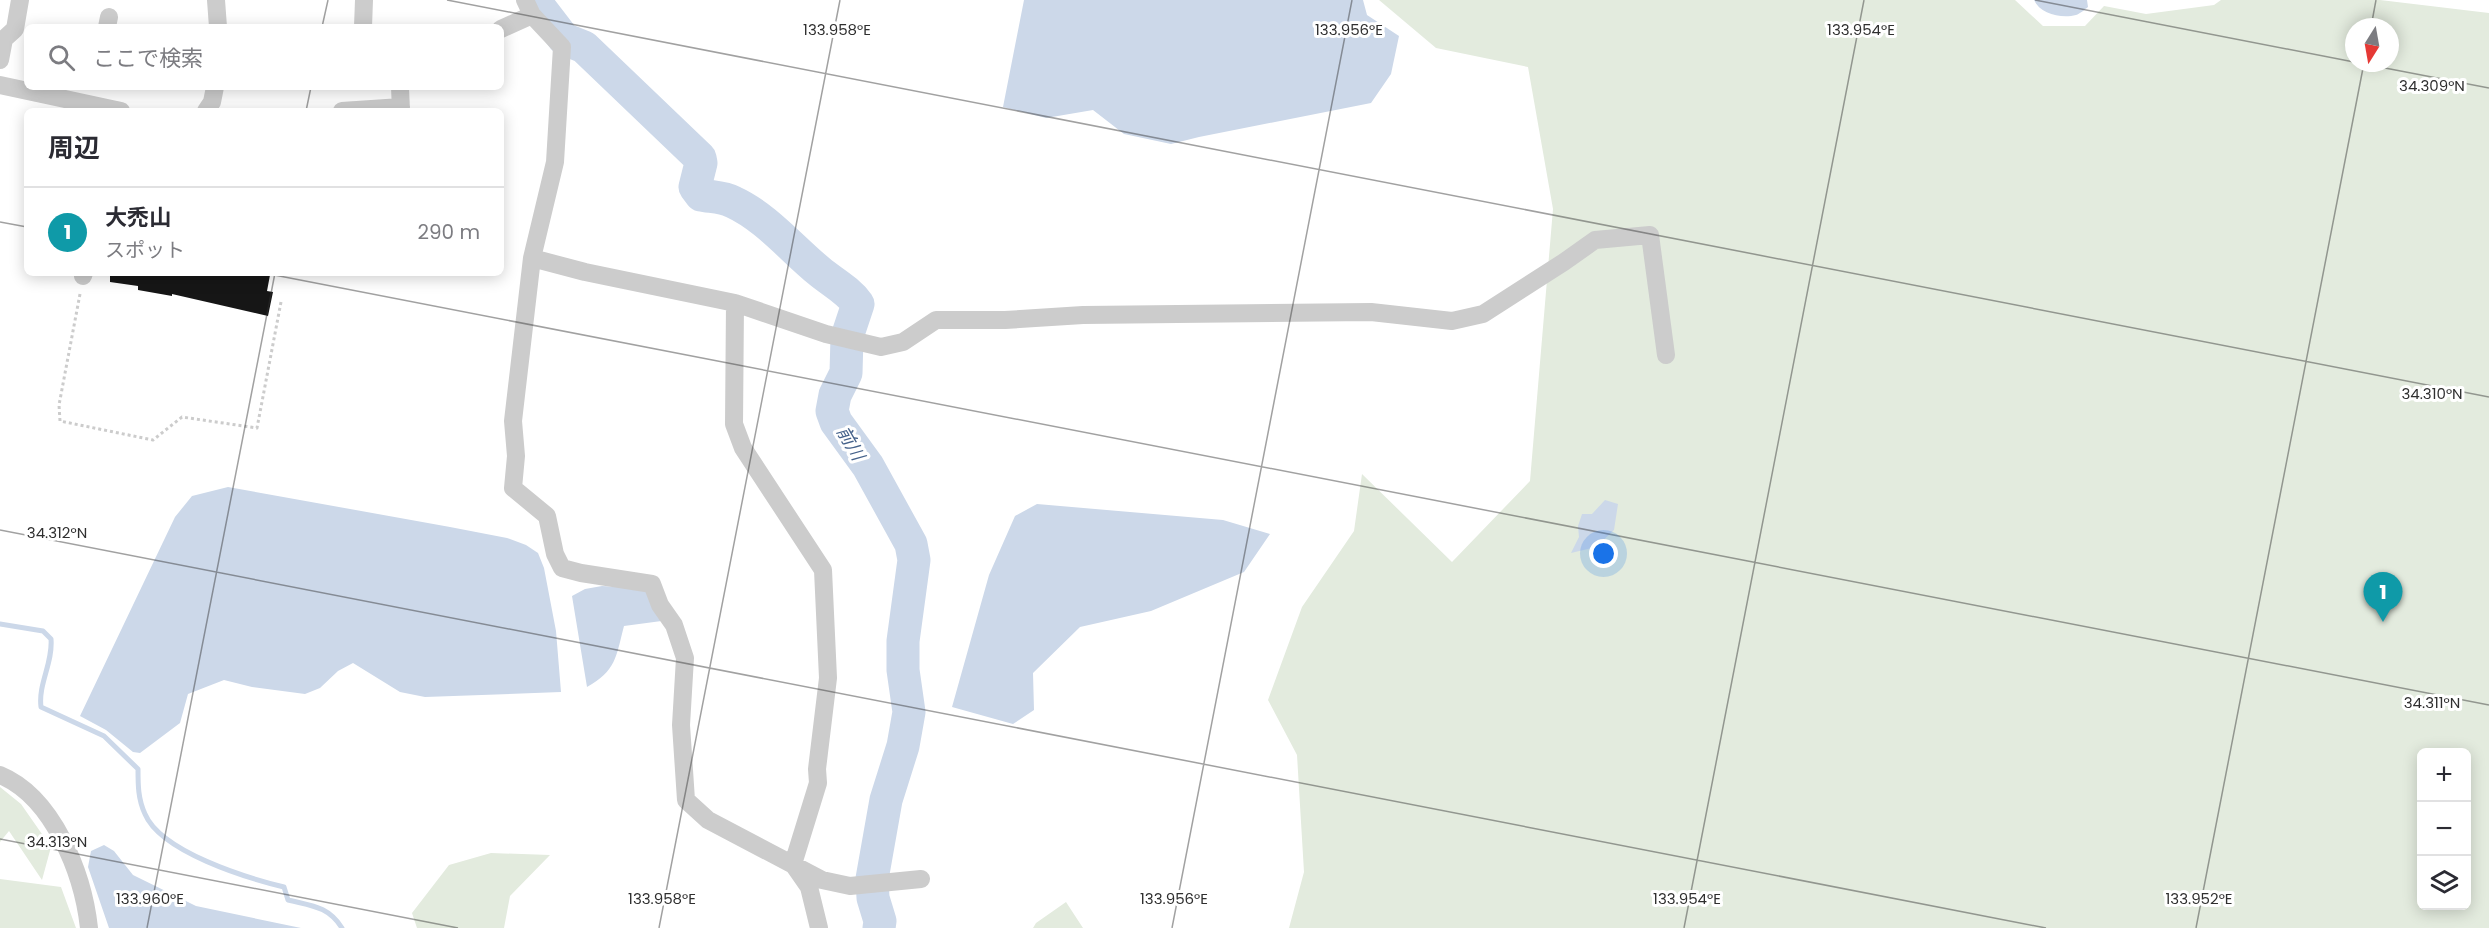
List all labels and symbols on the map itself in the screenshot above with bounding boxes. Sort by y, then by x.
north arrow [2345,18,2399,72]
text: 133.958°E [803,19,871,40]
text: 133.956°E [1315,19,1383,40]
text: 133.954°E [1827,19,1895,40]
text: 34.309°N [2399,75,2465,96]
text: 34.310°N [2401,383,2463,404]
water label: 前川 [831,421,872,467]
text: 34.312°N [27,522,87,543]
your location [1589,539,1618,568]
pin: 1 [2364,572,2402,622]
text: 34.311°N [2404,692,2460,713]
text: 34.313°N [27,831,87,852]
text: 133.960°E [116,888,184,909]
text: 133.958°E [628,888,696,909]
text: 133.956°E [1140,888,1208,909]
text: 133.954°E [1653,888,1721,909]
text: 133.952°E [2166,888,2232,909]

